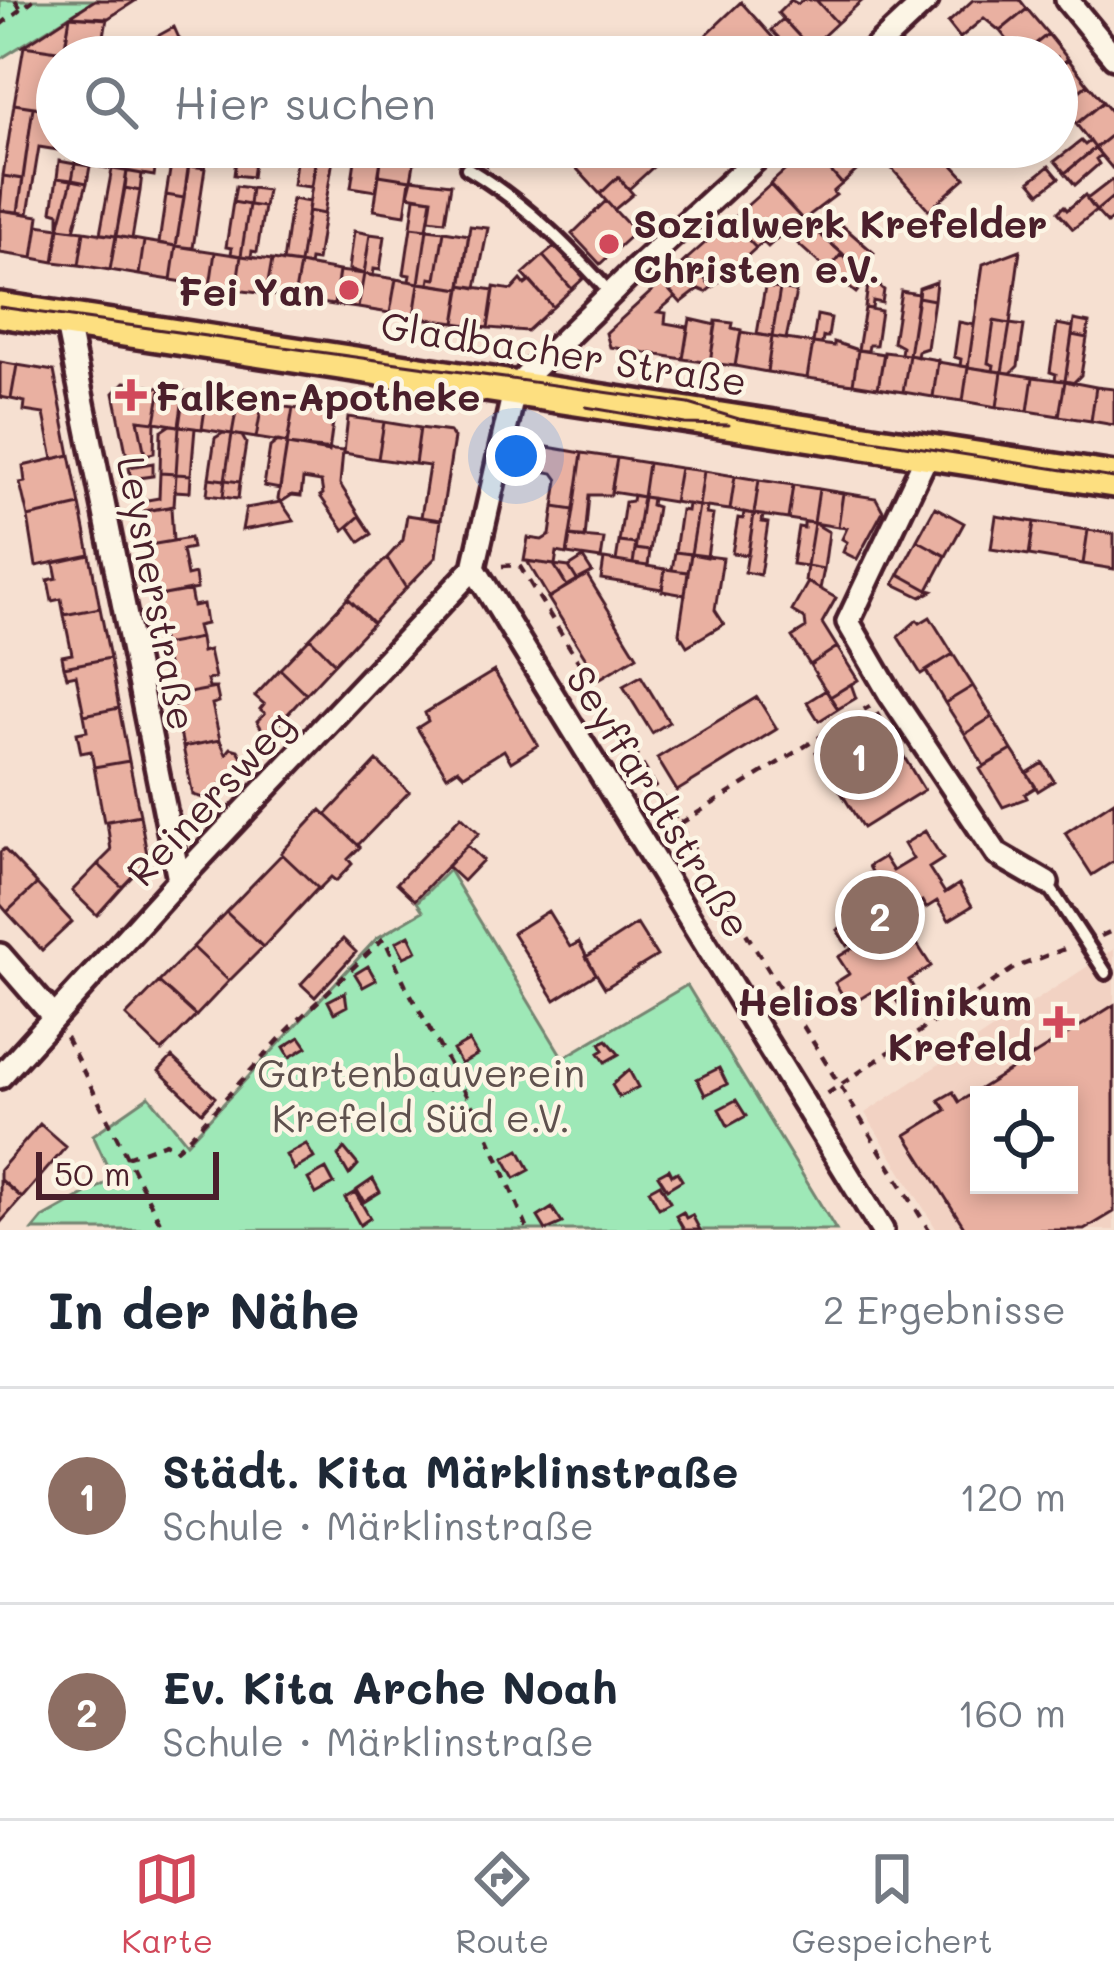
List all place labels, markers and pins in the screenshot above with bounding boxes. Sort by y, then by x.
place label: Sozialwerk Krefelder Christen e.V. [633,197,1047,293]
marker: Sozialwerk Krefelder Christen e.V. [596,231,622,257]
place label: Fei Yan [178,265,325,316]
marker: Fei Yan [336,277,362,303]
place label: Falken-Apotheke [155,370,481,421]
marker: Falken-Apotheke [118,382,144,408]
pin: 1 [820,710,898,800]
pin: 2 [841,870,919,960]
place label: Helios Klinikum Krefeld [737,975,1032,1071]
marker: Helios Klinikum Krefeld [1043,1006,1075,1038]

